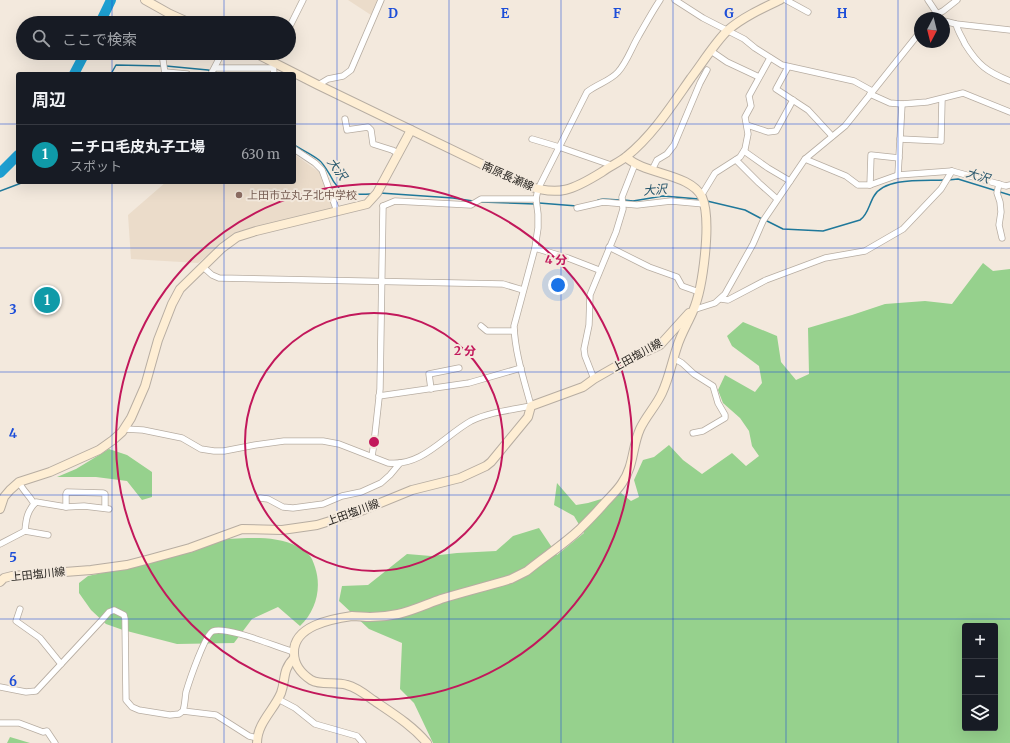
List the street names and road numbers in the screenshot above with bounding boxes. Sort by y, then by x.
street label: 南原長瀬線 [480,158,536,194]
street label: 上田塩川線 [610,336,664,374]
street label: 上田塩川線 [325,496,381,528]
street label: 上田塩川線 [10,564,66,584]

